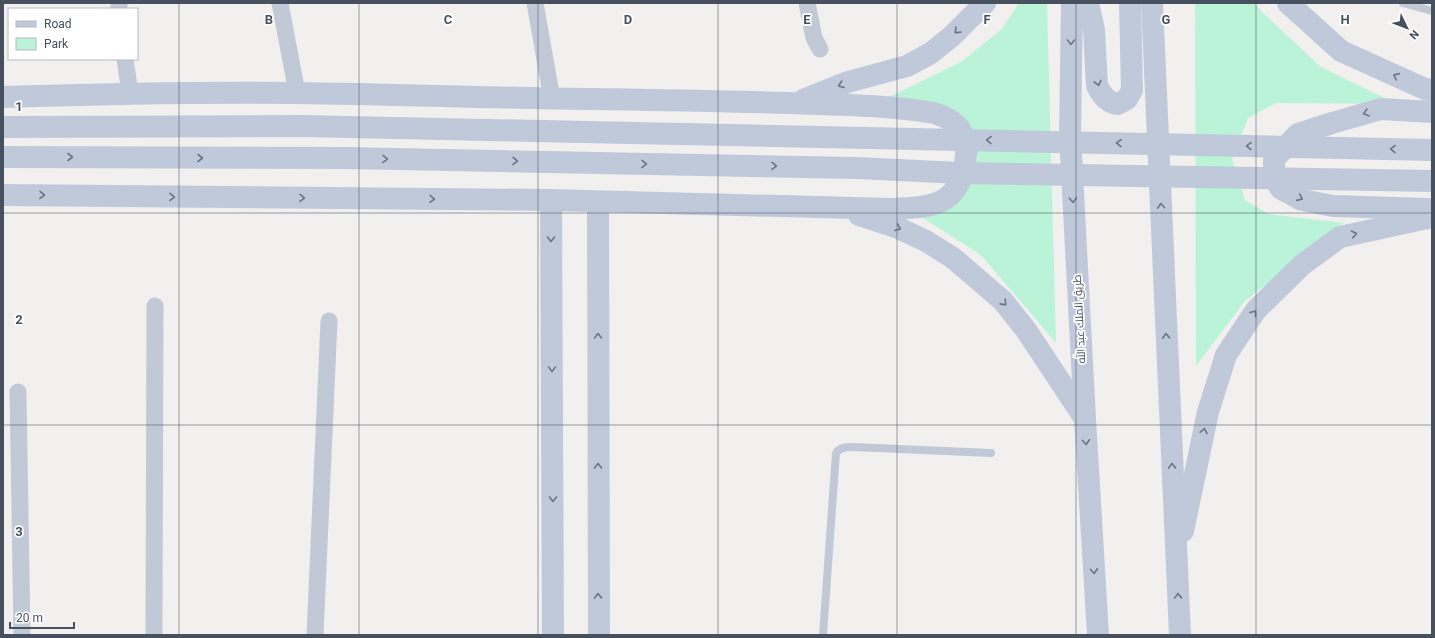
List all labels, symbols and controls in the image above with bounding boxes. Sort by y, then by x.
legend [8,8,138,60]
north arrow [1387,8,1427,48]
text: B [265,12,273,27]
text: C [444,12,453,27]
text: D [624,12,632,27]
text: E [803,12,811,27]
text: F [983,12,991,27]
text: G [1162,12,1171,27]
text: H [1340,12,1350,27]
text: Road [44,17,72,31]
one-way arrow [954,26,962,34]
text: N [1406,27,1421,42]
text: Park [44,37,69,51]
one-way arrow [1067,39,1075,45]
one-way arrow [1393,73,1400,81]
one-way arrow [838,80,845,88]
one-way arrow [1093,80,1101,86]
text: 1 [15,99,23,114]
one-way arrow [1362,108,1369,117]
one-way arrow [986,136,992,144]
one-way arrow [1116,139,1122,147]
one-way arrow [1246,141,1252,150]
one-way arrow [1390,145,1396,153]
one-way arrow [67,153,73,161]
one-way arrow [197,154,203,162]
one-way arrow [382,154,388,163]
one-way arrow [512,157,518,165]
one-way arrow [641,160,647,168]
one-way arrow [771,162,777,171]
one-way arrow [39,191,45,200]
one-way arrow [169,193,175,201]
one-way arrow [1295,193,1303,201]
one-way arrow [299,194,305,202]
one-way arrow [429,195,435,203]
one-way arrow [1069,197,1078,203]
one-way arrow [1156,203,1165,209]
one-way arrow [895,224,902,232]
one-way arrow [1351,230,1358,238]
one-way arrow [547,236,555,242]
street label: طريق الملك عبد الله [1069,274,1088,364]
one-way arrow [999,298,1006,305]
one-way arrow [1249,310,1257,317]
text: 2 [15,312,23,327]
one-way arrow [594,333,602,339]
one-way arrow [1162,333,1171,339]
one-way arrow [548,366,556,372]
one-way arrow [1200,428,1208,435]
one-way arrow [1082,439,1090,445]
one-way arrow [594,463,602,469]
one-way arrow [1168,463,1177,469]
one-way arrow [549,496,557,502]
text: 3 [15,524,23,539]
one-way arrow [1090,568,1098,574]
one-way arrow [594,593,602,599]
one-way arrow [1174,593,1182,599]
scale bar [10,604,74,630]
text: 20 m [16,611,43,625]

